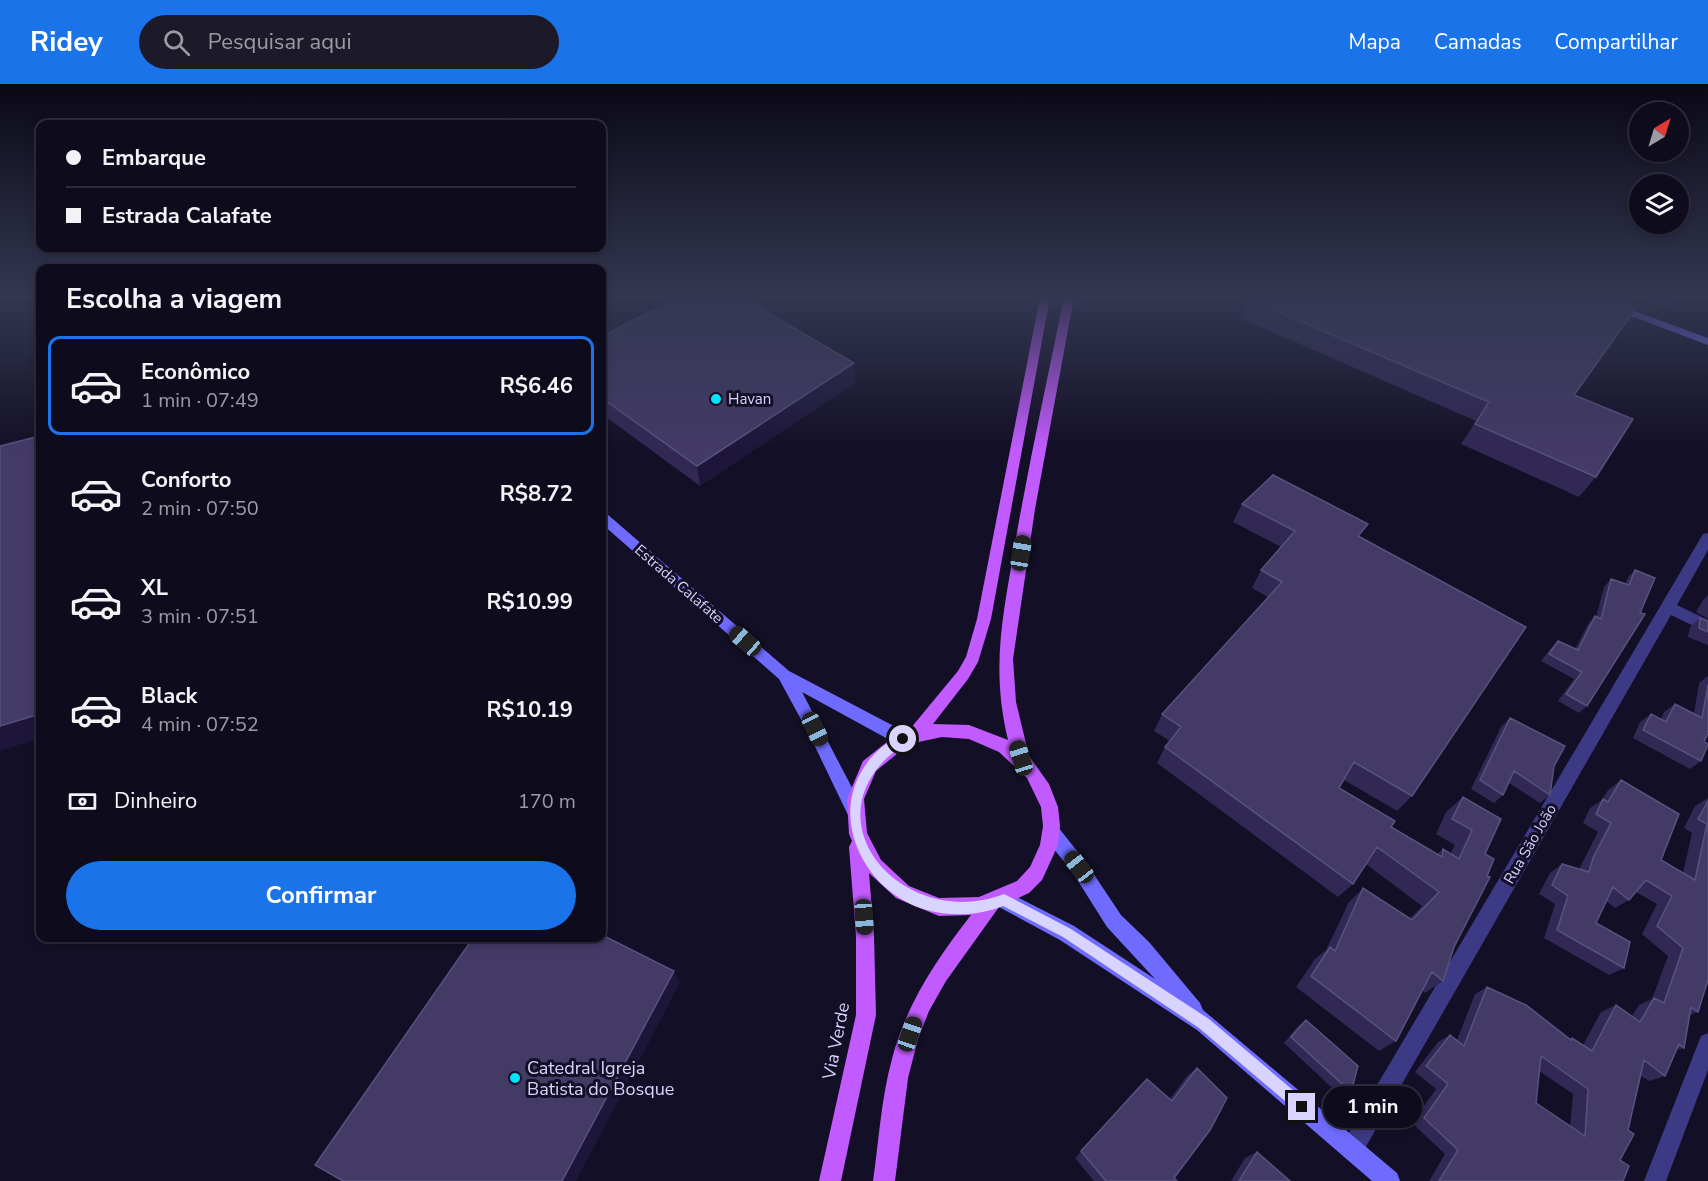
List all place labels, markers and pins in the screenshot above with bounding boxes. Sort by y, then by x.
place label: Havan [728,389,771,409]
marker: Havan [709,392,723,406]
place label: Catedral Igreja Batista do Bosque [527,1056,674,1101]
marker: Catedral Igreja Batista do Bosque [508,1071,522,1085]

